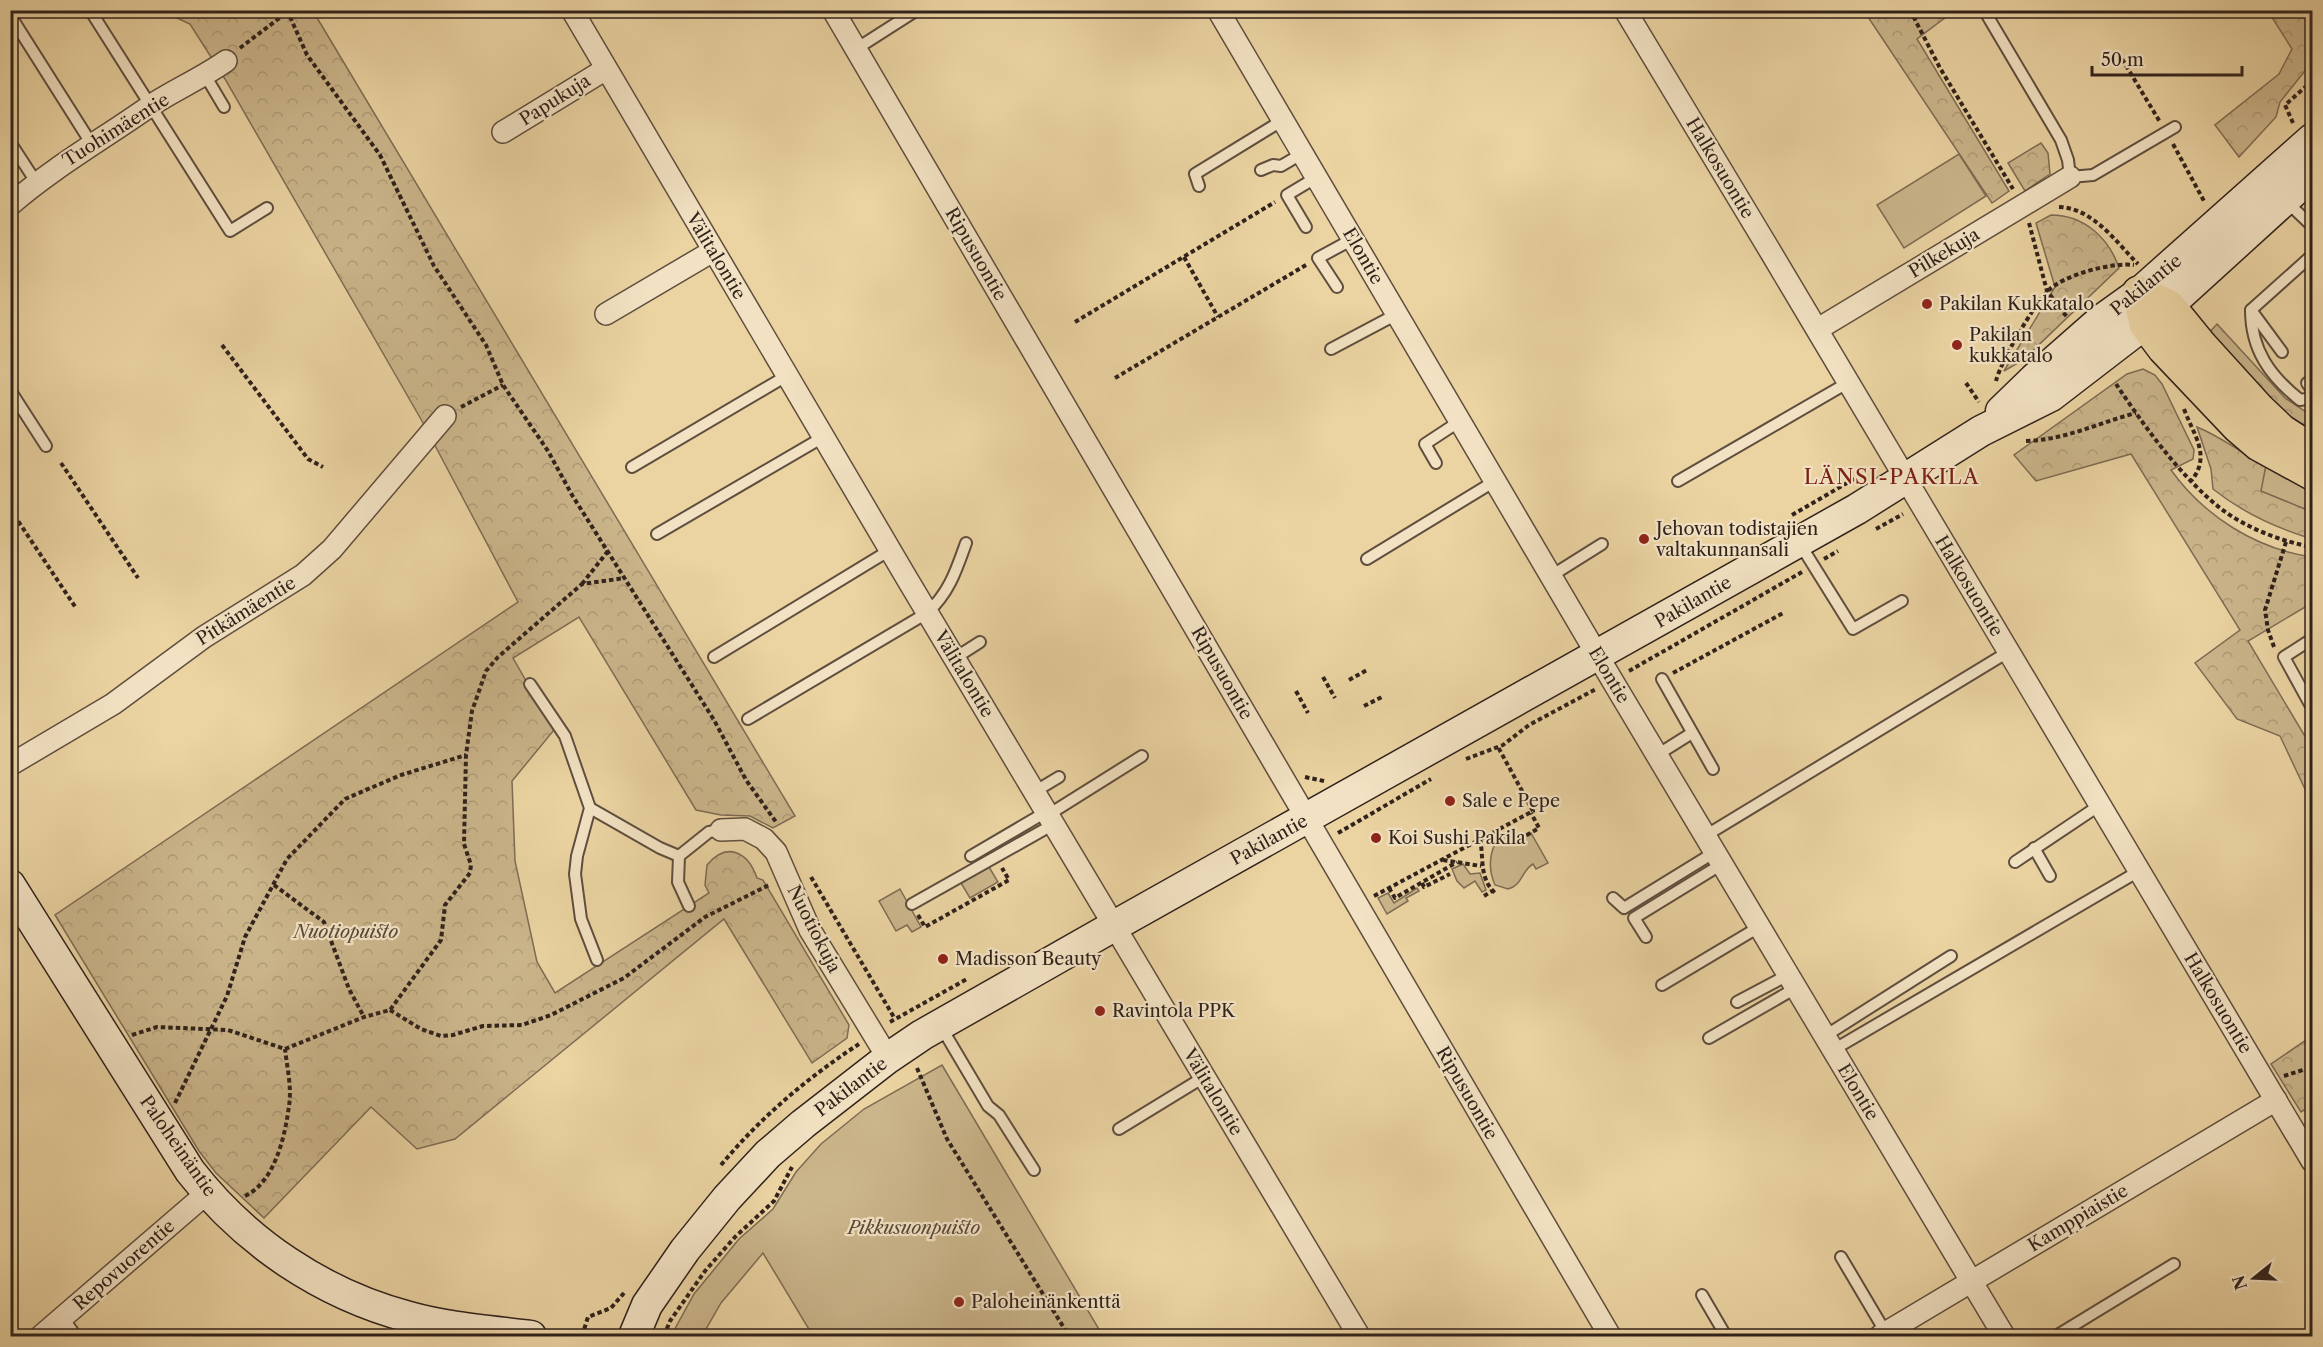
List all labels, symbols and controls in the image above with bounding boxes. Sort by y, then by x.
scale bar [2092,39,2242,77]
text: 50 m [2101,49,2144,71]
street label: Papukuja [515,69,595,130]
street label: Tuohimäentie [59,89,173,171]
street label: Halkosuontie [1681,113,1759,223]
street label: Ripusuontie [940,203,1012,305]
street label: Välitalontie [681,208,751,303]
street label: Pilkekuja [1905,223,1984,283]
street label: Elontie [1338,224,1388,288]
street label: Pakilantie [2106,250,2186,320]
place label: Pakilan Kukkatalo [1939,293,2094,315]
marker: Pakilan Kukkatalo [1920,297,1934,311]
place label: Pakilan kukkatalo [1969,324,2053,367]
marker: Pakilan kukkatalo [1950,338,1964,352]
district label: LÄNSI-PAKILA [1804,464,1980,489]
place label: Jehovan todistajien valtakunnansali [1653,518,1818,561]
street label: Halkosuontie [1930,531,2008,641]
marker: Jehovan todistajien valtakunnansali [1637,532,1651,546]
street label: Pakilantie [1651,571,1735,633]
street label: Pitkämäentie [192,572,300,650]
street label: Ripusuontie [1186,622,1258,724]
street label: Välitalontie [929,626,999,721]
street label: Elontie [1584,643,1634,707]
place label: Sale e Pepe [1462,790,1560,812]
marker: Sale e Pepe [1443,794,1457,808]
street label: Pakilantie [1226,810,1312,870]
place label: Koi Sushi Pakila [1388,827,1526,849]
marker: Koi Sushi Pakila [1369,831,1383,845]
street label: Nuotiokuja [783,881,846,977]
park label: Nuotiopuisto [292,921,398,943]
place label: Madisson Beauty [955,948,1102,970]
street label: Halkosuontie [2179,948,2257,1058]
marker: Madisson Beauty [936,952,950,966]
place label: Ravintola PPK [1112,1000,1236,1022]
marker: Ravintola PPK [1093,1004,1107,1018]
street label: Ripusuontie [1431,1042,1503,1144]
street label: Välitalontie [1178,1044,1248,1139]
street label: Pakilantie [810,1053,892,1121]
street label: Elontie [1833,1060,1883,1124]
street label: Paloheinäntie [135,1091,221,1201]
street label: Kamppiaistie [2024,1180,2132,1256]
street label: Repovuorentie [69,1215,179,1315]
park label: Pikkusuonpuisto [846,1217,980,1239]
north arrow [2224,1248,2284,1308]
text: N [2228,1273,2251,1292]
place label: Paloheinänkenttä [971,1291,1121,1313]
marker: Paloheinänkenttä [952,1295,966,1309]

